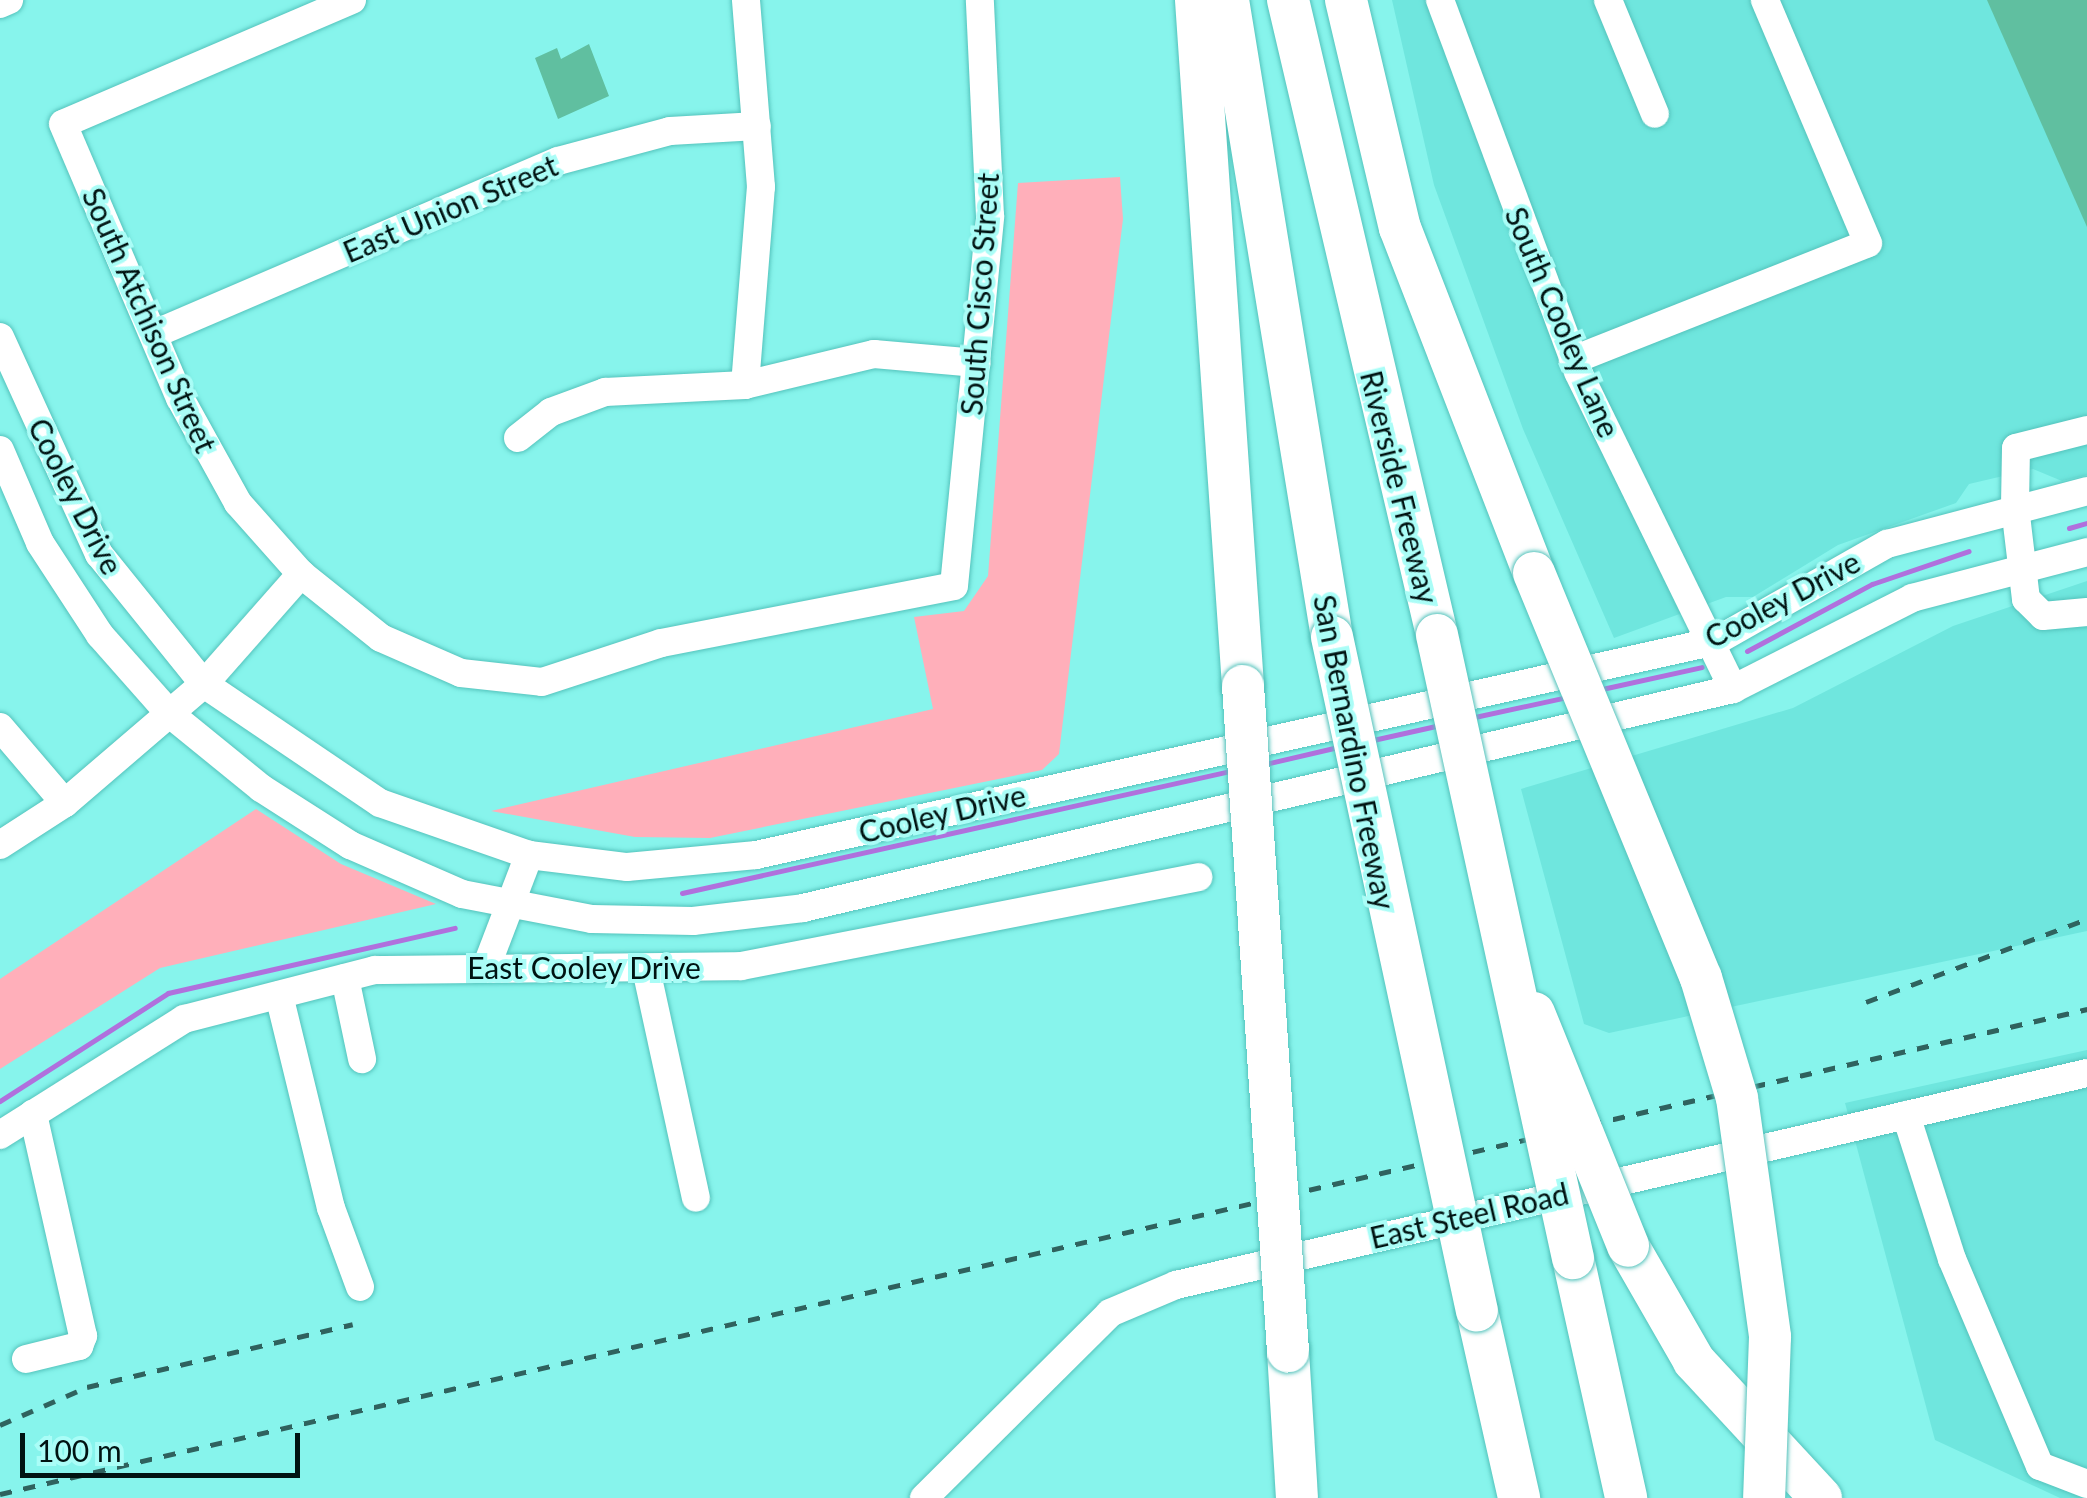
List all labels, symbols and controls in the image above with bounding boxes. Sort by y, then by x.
street label: East Union Street [337,147,563,269]
street label: South Cisco Street [953,172,1005,416]
street label: South Atchison Street [75,182,225,458]
street label: South Cooley Lane [1498,201,1628,443]
street label: Riverside Freeway [1354,367,1446,607]
street label: Cooley Drive [21,412,131,580]
street label: Cooley Drive [1698,543,1866,655]
street label: San Bernardino Freeway [1307,592,1403,912]
street label: Cooley Drive [855,776,1029,850]
street label: East Cooley Drive [467,949,701,985]
street label: East Steel Road [1366,1175,1572,1255]
scale bar [25,1413,305,1475]
text: 100 m [37,1432,122,1468]

